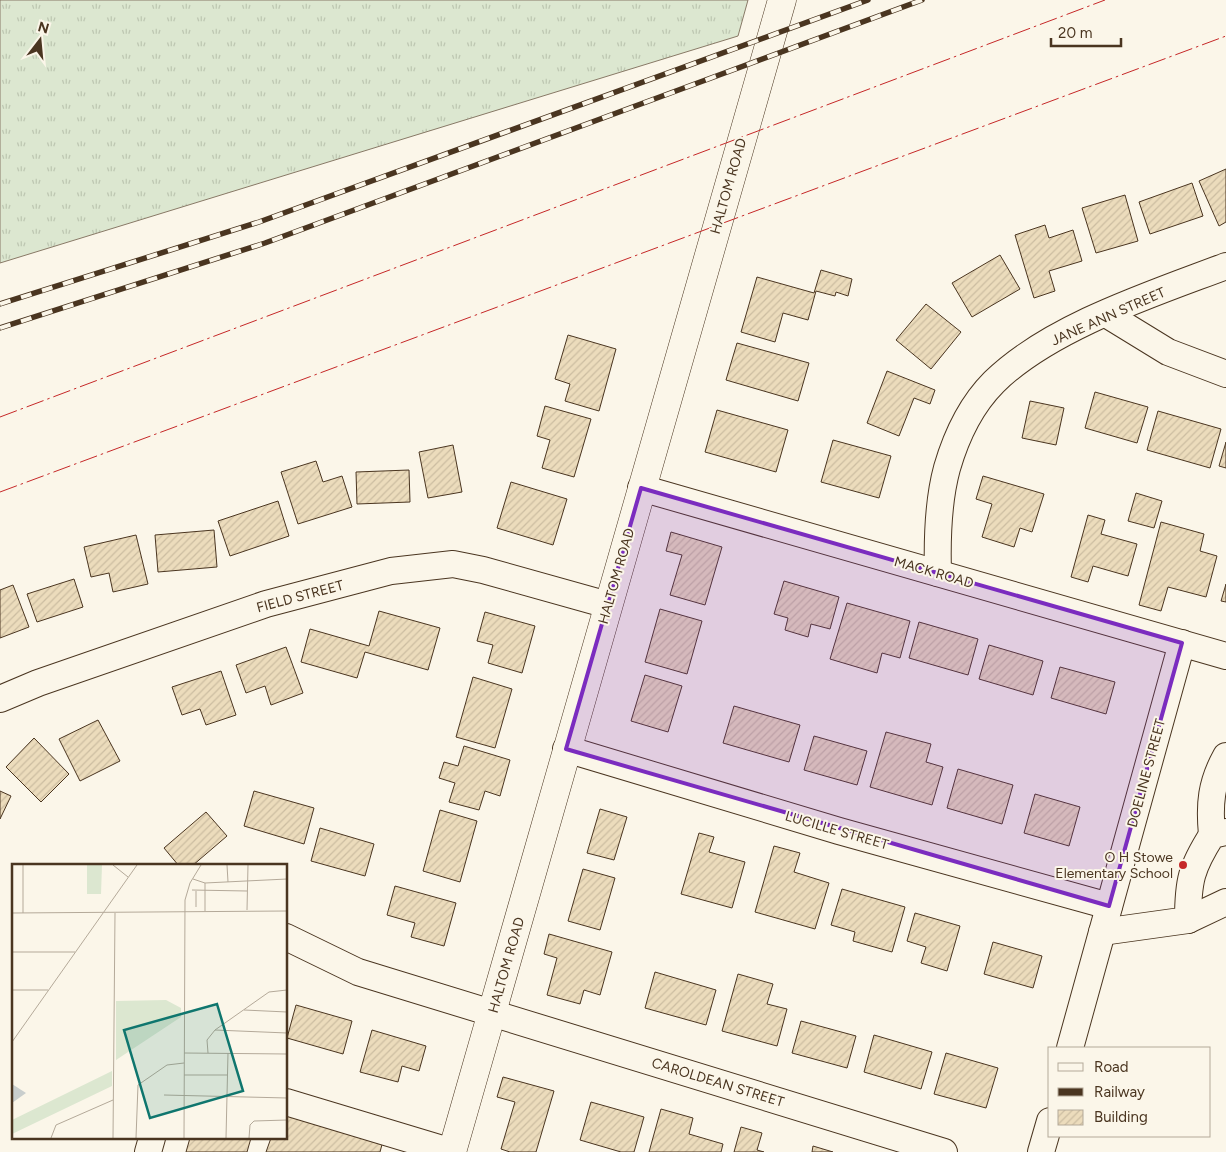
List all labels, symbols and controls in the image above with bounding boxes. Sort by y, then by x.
north arrow [15,15,65,65]
scale bar [1051,15,1121,47]
text: N [36,18,51,38]
text: 20 m [1058,24,1092,42]
street label: HALTOM ROAD [707,136,750,236]
street label: JANE ANN STREET [1048,284,1168,349]
street label: HALTOM ROAD [595,526,638,626]
street label: MACK ROAD [892,553,976,592]
street label: FIELD STREET [255,577,346,616]
street label: DOELINE STREET [1124,717,1169,829]
street label: LUCILLE STREET [783,808,891,853]
place label: O H Stowe Elementary School [1055,849,1173,882]
marker: O H Stowe Elementary School [1177,859,1189,871]
inset map [12,864,288,1140]
street label: HALTOM ROAD [485,915,528,1015]
legend [1048,1047,1211,1137]
street label: CAROLDEAN STREET [650,1054,786,1111]
text: Road [1094,1058,1129,1076]
text: Railway [1094,1083,1145,1101]
text: Building [1094,1108,1148,1126]

